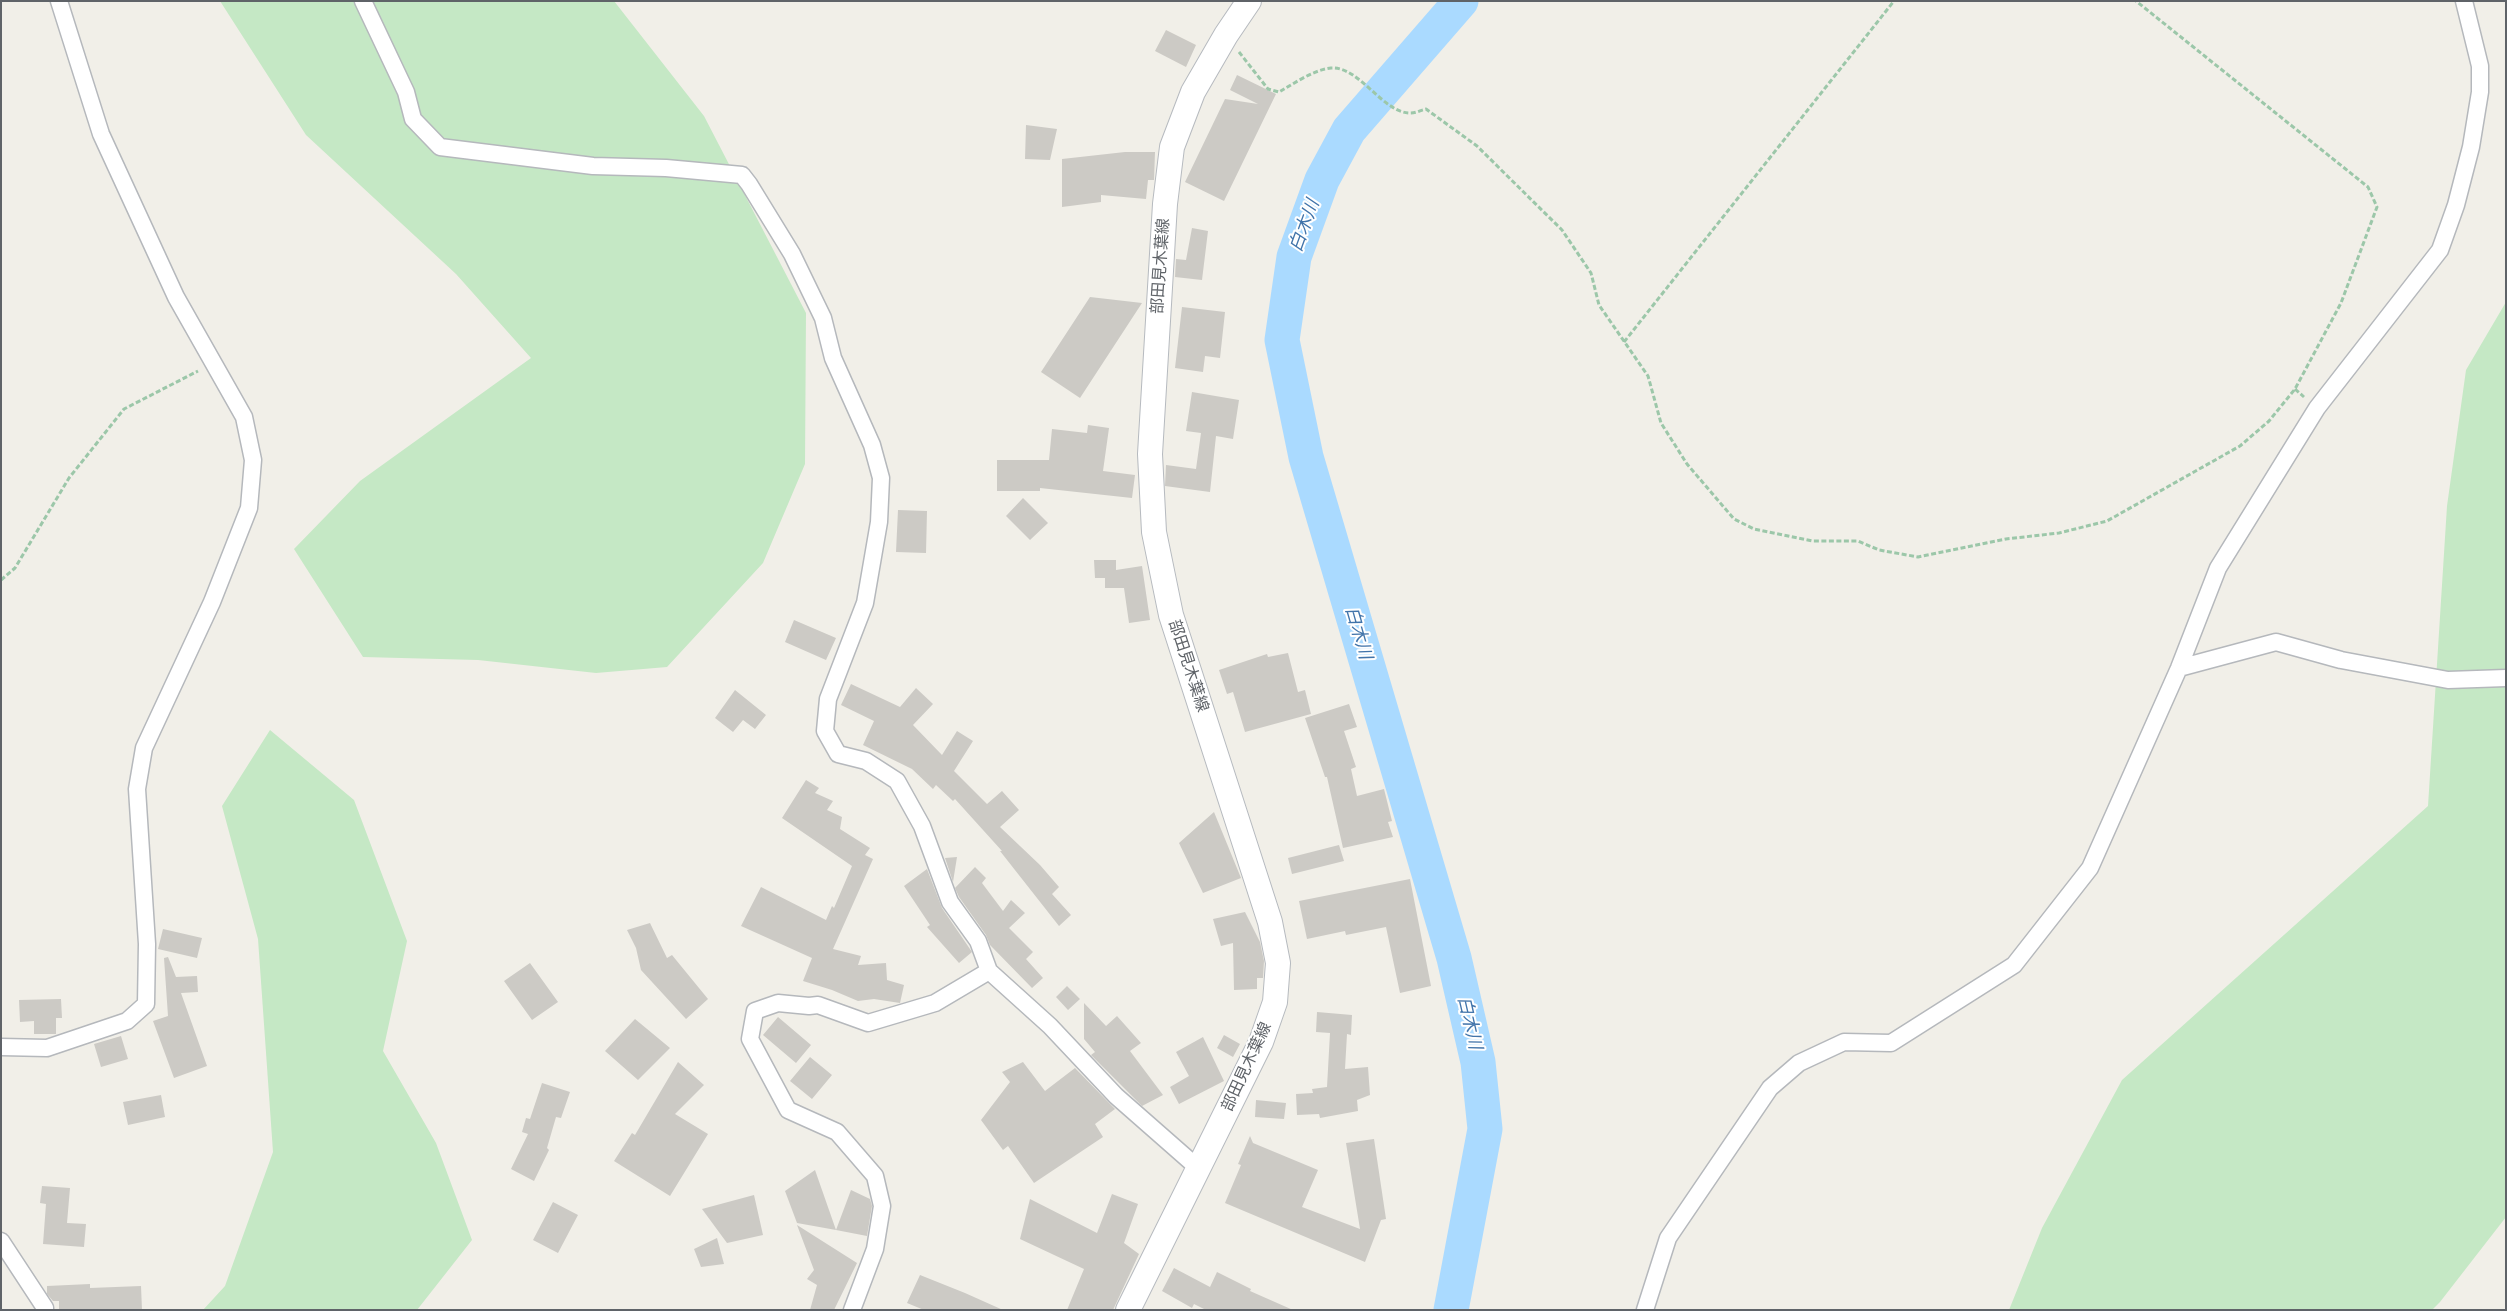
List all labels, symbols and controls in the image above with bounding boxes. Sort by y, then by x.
water label: 白木川 [1286,197,1324,255]
street label: 部田見木葉線 [1148,217,1174,315]
water label: 白木川 [1340,604,1376,662]
street label: 部田見木葉線 [1164,617,1212,715]
water label: 白木川 [1452,994,1486,1052]
street label: 部田見木葉線 [1218,1019,1276,1115]

